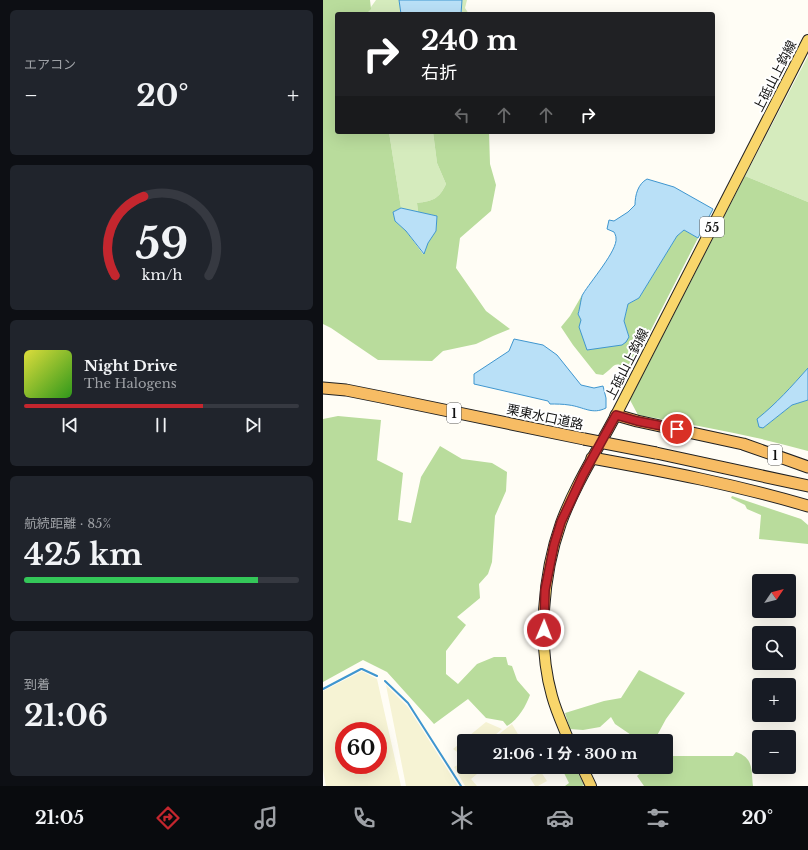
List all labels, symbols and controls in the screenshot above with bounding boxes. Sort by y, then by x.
text: 240 m [421,23,517,58]
icon: right [355,28,407,80]
street label: 上砥山上鈎線 [750,37,800,115]
text: エアコン [24,56,76,73]
text: 右折 [421,62,457,84]
text: 20° [136,77,189,114]
text: − [24,82,38,109]
text: + [287,82,299,109]
icon: left [451,104,473,126]
icon: ahead [493,104,515,126]
icon: ahead [535,104,557,126]
icon: right [577,104,599,126]
road number: 55 [700,217,724,237]
text: 59 [135,219,188,270]
text: km/h [141,265,182,283]
street label: 上砥山上鈎線 [602,325,652,403]
text: Night Drive [84,356,177,375]
text: The Halogens [84,375,177,392]
street label: 栗東水口道路 [505,401,585,433]
road number: 1 [447,403,461,423]
pin [660,412,694,446]
icon: previous [59,414,81,436]
icon: pause [150,414,172,436]
icon: next [242,414,264,436]
icon: arrive [666,418,688,440]
road number: 1 [768,445,782,465]
text: 航続距離 · 85% [24,515,111,532]
text: 425 km [24,536,142,573]
north arrow [752,574,796,618]
map controls [752,574,796,774]
position arrow [523,609,565,651]
button: search [752,626,796,670]
text: 到着 [24,676,50,693]
button: + [752,678,796,722]
text: 21:06 [24,697,108,734]
speed limit sign: 60 [335,722,387,774]
button: − [752,730,796,774]
text: 21:06 · 1 分 · 300 m [493,744,637,763]
icon: directions [154,804,182,832]
icon: music [252,804,280,832]
icon: phone [350,804,378,832]
icon: climate [448,804,476,832]
icon: car [546,804,574,832]
icon: filters [644,804,672,832]
text: 21:05 [35,807,84,829]
text: 20° [742,807,773,829]

